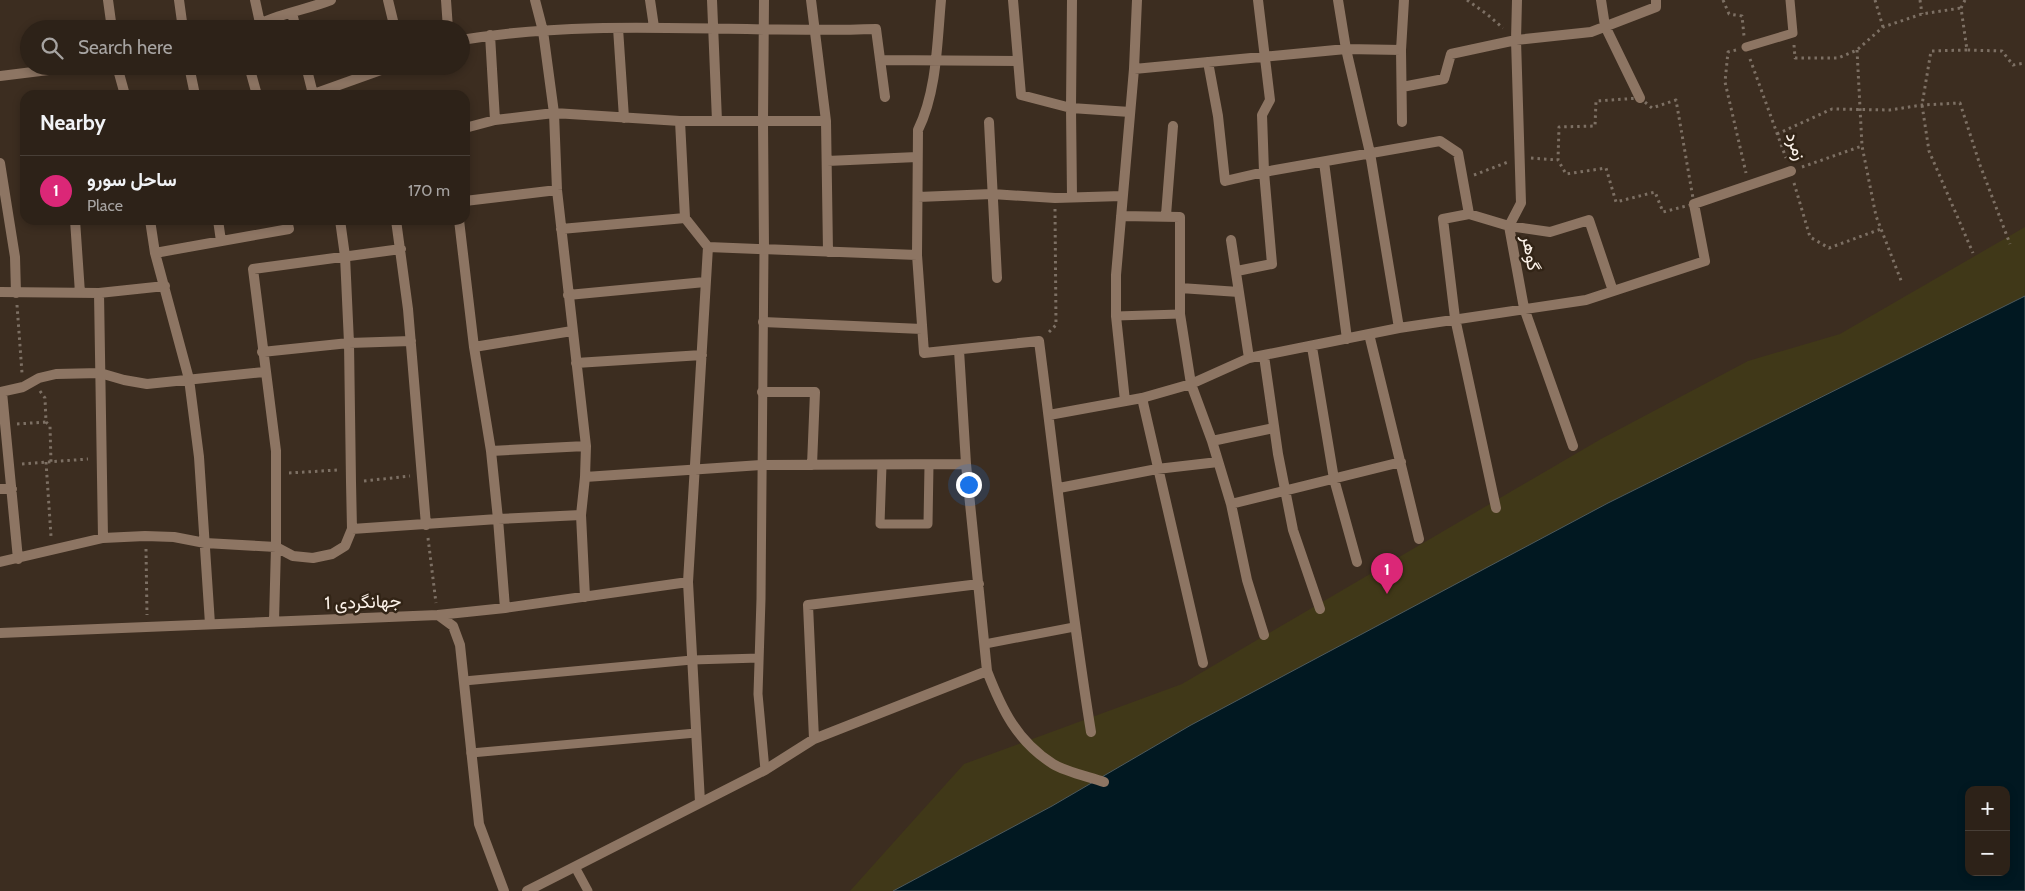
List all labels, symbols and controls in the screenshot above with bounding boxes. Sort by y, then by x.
search box [20,20,470,75]
icon: search [38,34,66,62]
text: Search here [78,36,172,59]
text: Nearby [40,110,106,135]
street label: زمرد [1781,129,1811,163]
text: ساحل سورو [87,168,177,191]
text: 1 [53,181,59,200]
text: 170 m [408,181,450,200]
text: Place [87,196,123,215]
street label: گوهر [1517,233,1545,272]
your location [956,472,982,498]
pin: 1 [1371,553,1403,594]
street label: جهانگردی 1 [324,590,402,614]
map controls [1965,786,2010,876]
button: + [1965,786,2010,831]
button: − [1965,831,2010,876]

